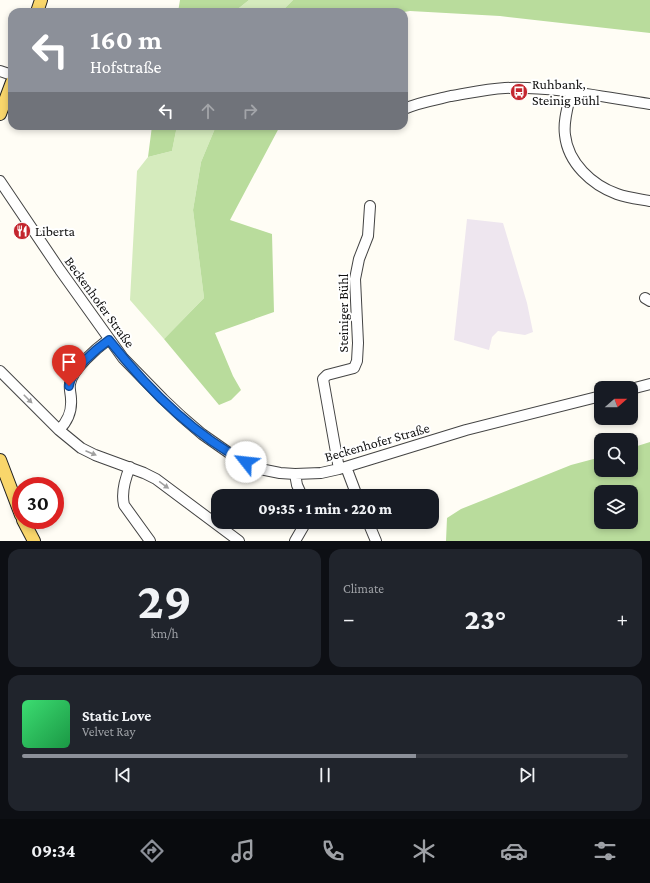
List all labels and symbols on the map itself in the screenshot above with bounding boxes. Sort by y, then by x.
place label: Ruhbank, Steinig Bühl [532,76,600,108]
bus stop icon: Ruhbank, Steinig Bühl [509,82,529,102]
restaurant icon: Liberta [12,221,32,241]
place label: Liberta [35,223,76,239]
street label: Beckenhofer Straße [62,253,138,351]
street label: Steiniger Bühl [335,273,351,352]
pin [52,345,86,386]
north arrow [594,381,638,425]
one-way arrow [23,394,33,403]
street label: Beckenhofer Straße [323,419,431,465]
position arrow [225,441,267,483]
one-way arrow [86,450,98,456]
speed limit sign: 30 [12,477,64,529]
one-way arrow [159,481,170,489]

